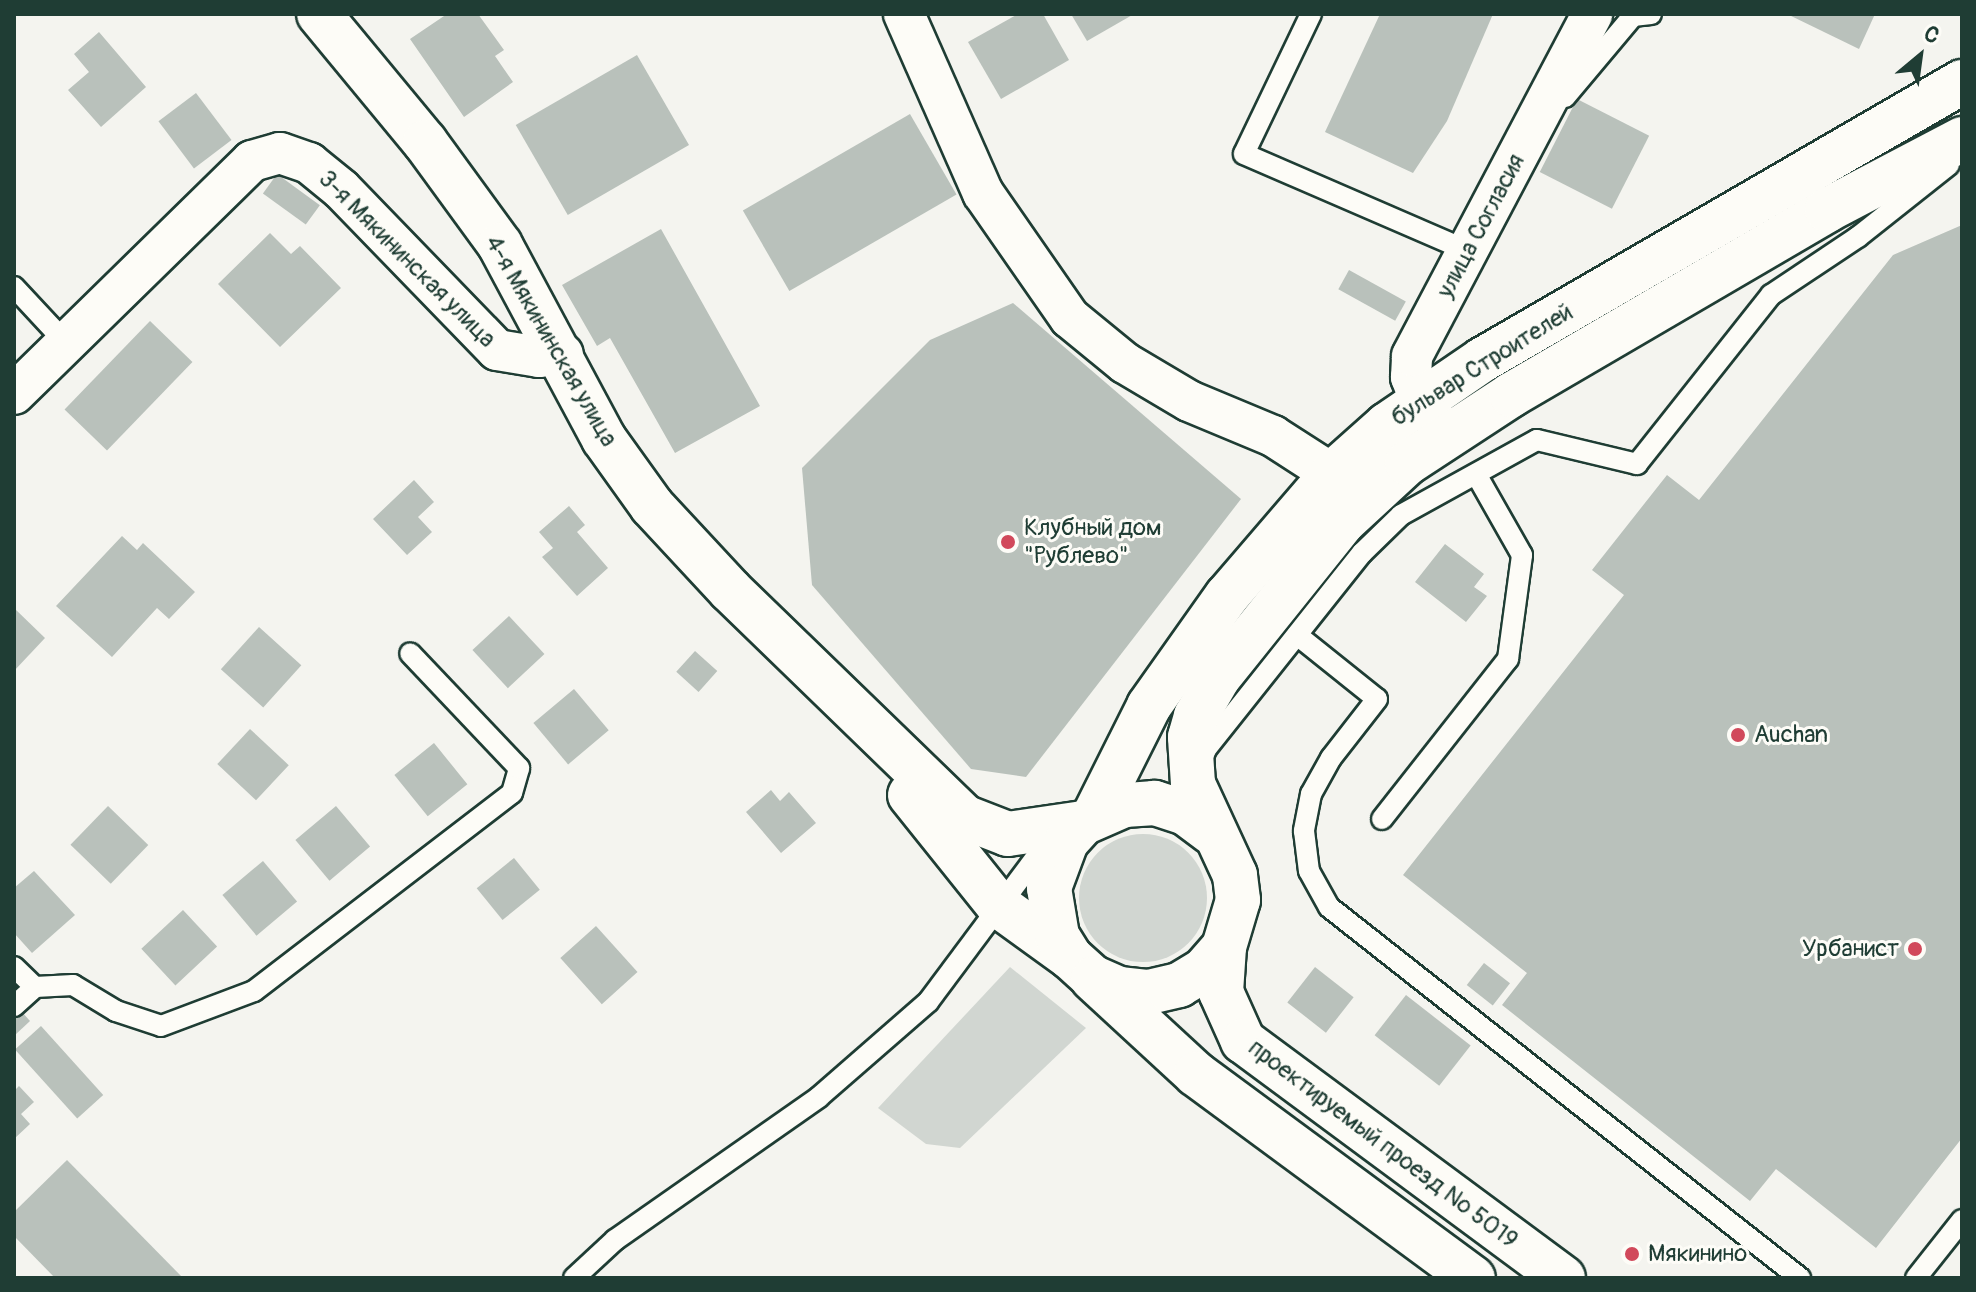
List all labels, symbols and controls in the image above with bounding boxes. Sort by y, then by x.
north arrow [1880,16,1960,96]
text: С [1919,19,1944,51]
street label: улица Согласия [1431,149,1531,303]
street label: 3-я Мякининская улица [313,165,501,353]
street label: 4-я Мякининская улица [479,230,623,452]
street label: бульвар Строителей [1386,297,1578,433]
place label: Клубный дом "Рублево" [1024,514,1162,570]
marker: Клубный дом "Рублево" [999,533,1017,551]
place label: Auchan [1754,721,1828,749]
marker: Auchan [1729,726,1747,744]
place label: Урбанист [1802,935,1899,963]
marker: Урбанист [1906,940,1924,958]
street label: проектируемый проезд № 5019 [1243,1033,1523,1255]
place label: Мякинино [1648,1240,1747,1268]
marker: Мякинино [1623,1245,1641,1263]

